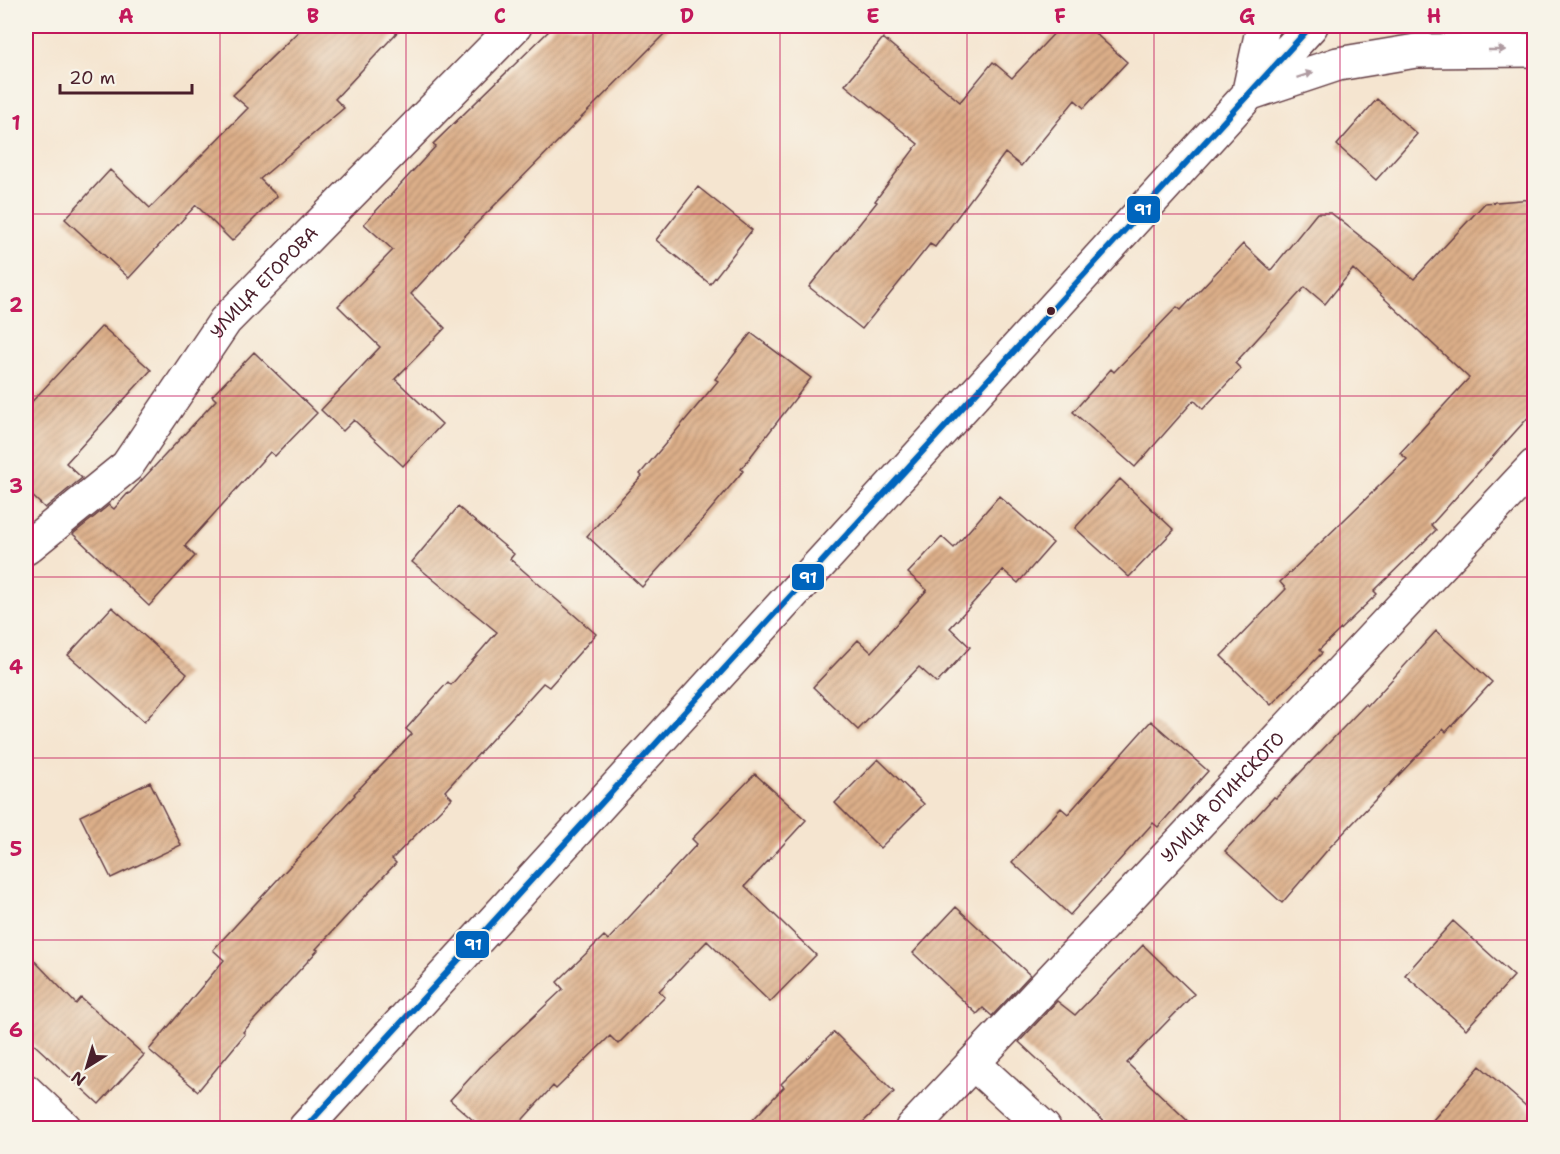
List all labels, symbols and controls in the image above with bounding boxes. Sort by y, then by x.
text: A [118,3,134,29]
text: B [307,3,319,29]
text: C [494,3,506,29]
text: D [680,3,694,29]
text: E [866,3,880,29]
text: F [1054,3,1066,29]
text: G [1239,3,1255,29]
text: H [1427,3,1441,29]
one-way arrow [1487,45,1506,55]
scale bar [60,57,192,95]
text: 20 m [69,66,115,90]
one-way arrow [1296,70,1314,79]
text: 1 [11,110,21,136]
line badge: 91 [1126,195,1161,224]
text: 91 [1134,199,1152,220]
street label: УЛИЦА ЕГОРОВА [205,221,323,343]
text: 2 [9,292,23,318]
unlabelled marker [1045,305,1057,317]
text: 3 [9,473,23,499]
line badge: 91 [791,563,825,591]
text: 91 [799,567,817,588]
text: 4 [9,654,23,680]
street label: УЛИЦА ОГИНСКОГО [1156,727,1290,868]
text: 5 [10,836,22,862]
line badge: 91 [455,930,490,959]
text: 91 [464,934,482,955]
text: 6 [9,1017,23,1043]
north arrow [57,1037,117,1097]
text: N [67,1066,90,1091]

